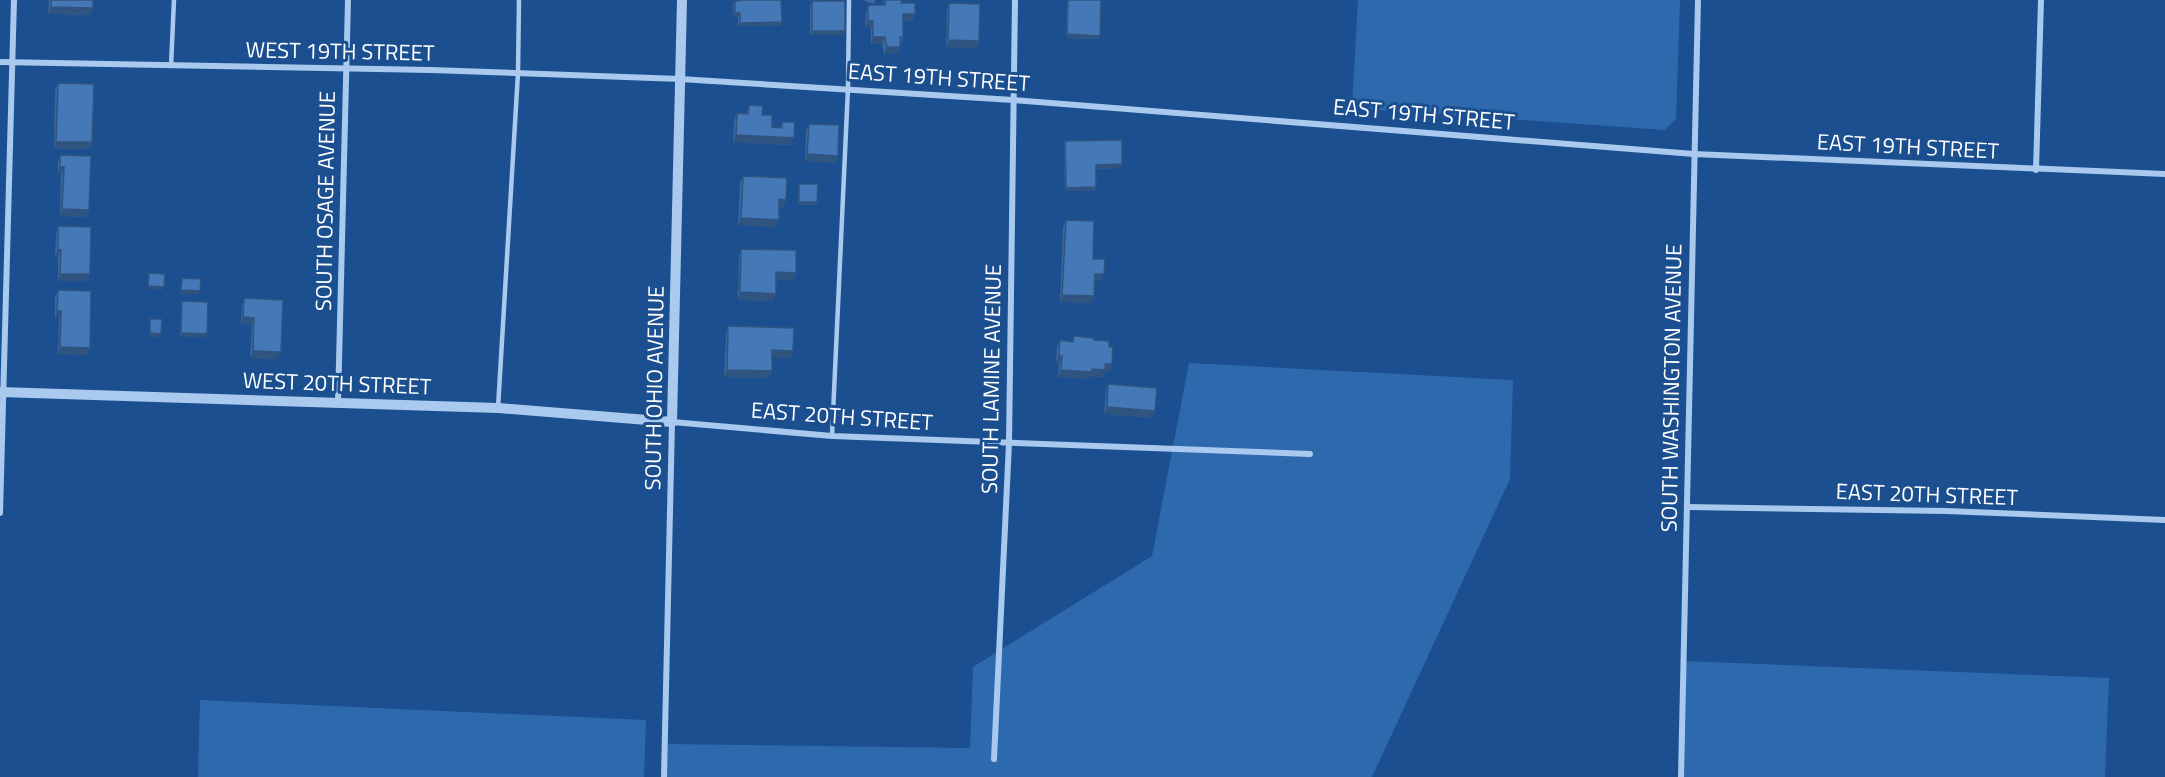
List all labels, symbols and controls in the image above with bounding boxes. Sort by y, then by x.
street label: WEST 19TH STREET [245,32,435,70]
street label: EAST 19TH STREET [847,54,1032,100]
street label: EAST 19TH STREET [1332,89,1517,139]
street label: SOUTH OSAGE AVENUE [306,91,344,311]
street label: EAST 19TH STREET [1816,124,2000,168]
street label: SOUTH WASHINGTON AVENUE [1651,243,1691,533]
street label: SOUTH LAMINE AVENUE [972,264,1010,494]
street label: SOUTH OHIO AVENUE [635,285,673,491]
street label: WEST 20TH STREET [242,363,432,403]
street label: EAST 20TH STREET [750,393,935,439]
street label: EAST 20TH STREET [1835,474,2019,514]

